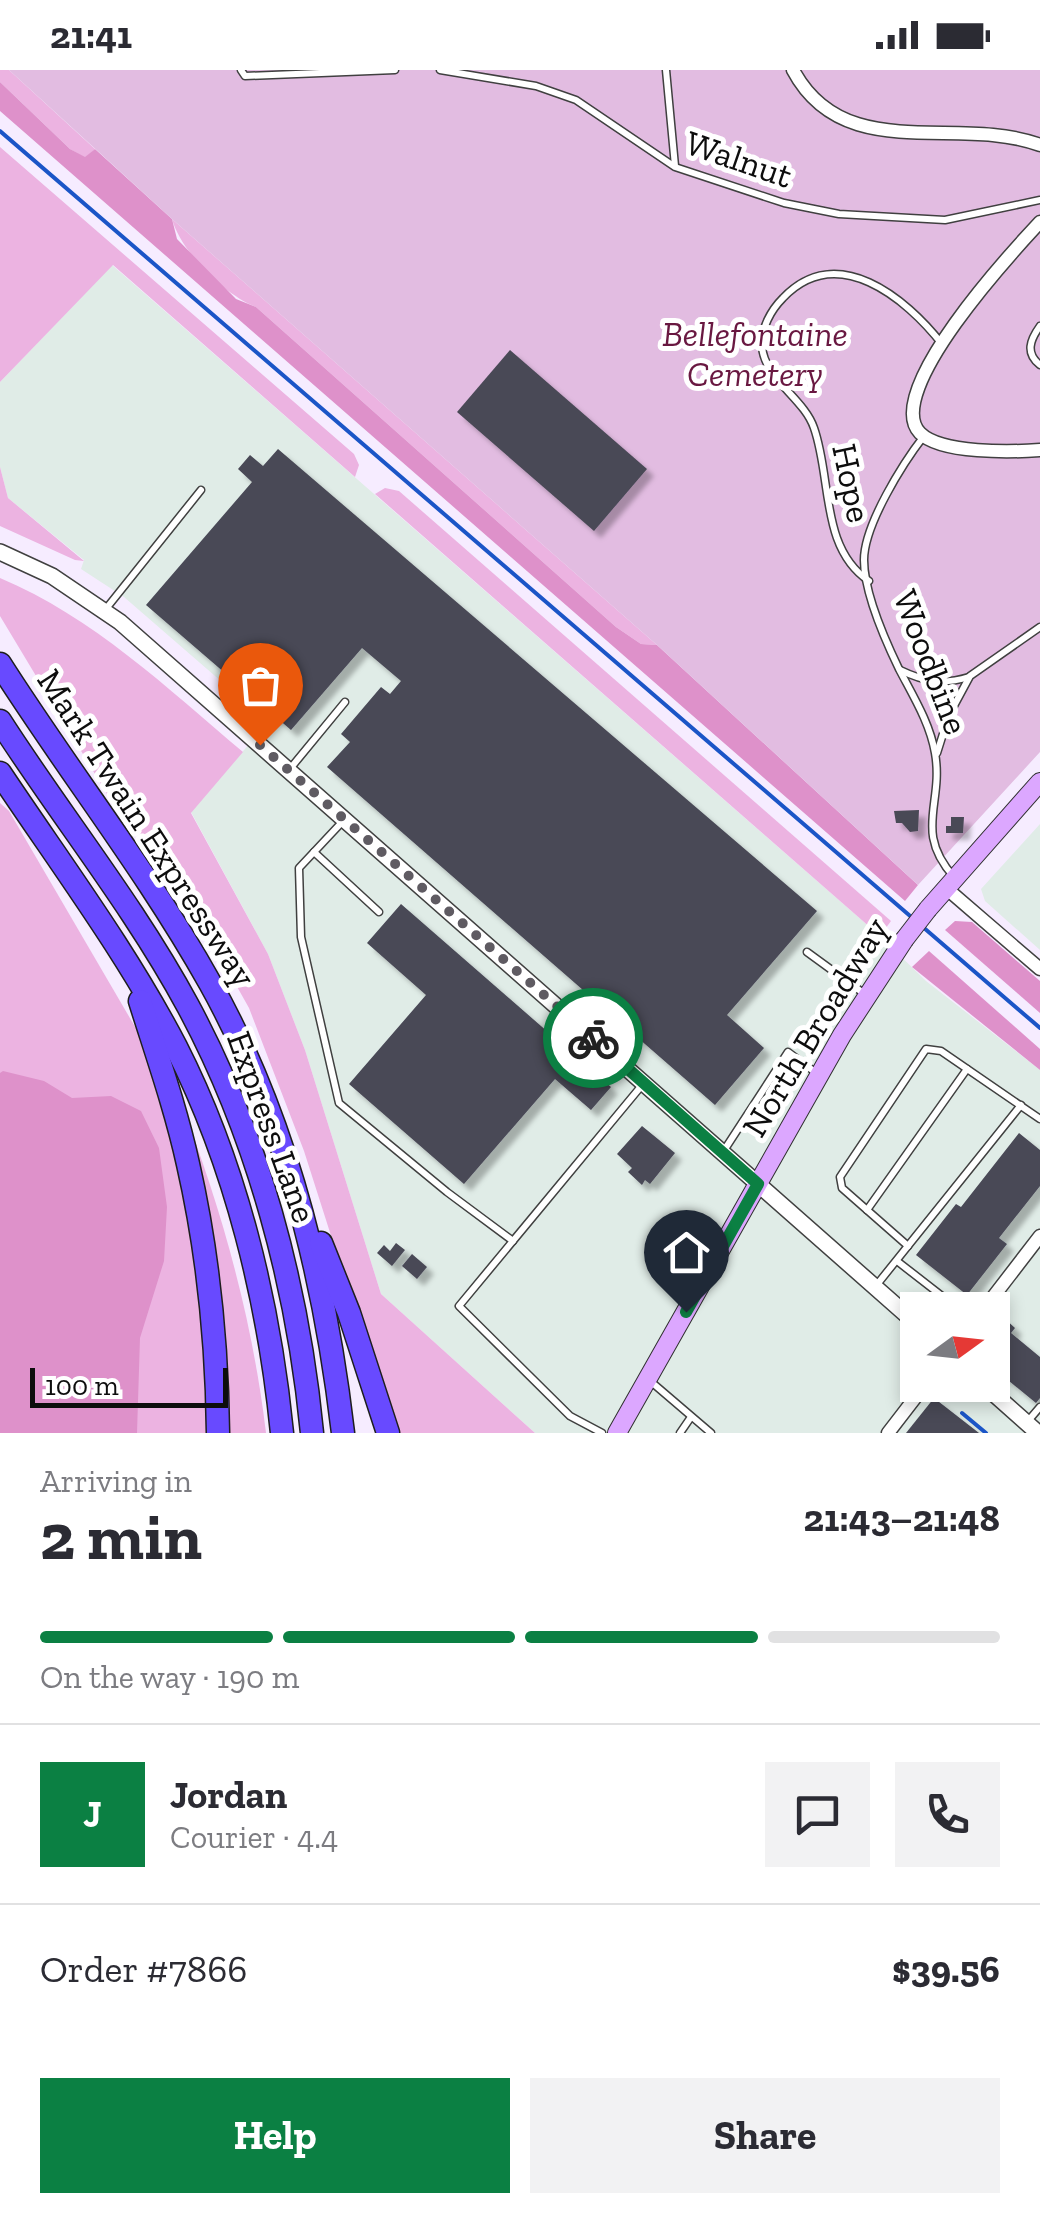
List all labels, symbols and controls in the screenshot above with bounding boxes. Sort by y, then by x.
text: 21:41 [50,12,132,58]
street label: Walnut [680,121,798,197]
park label: Bellefontaine Cemetery [662,313,848,395]
street label: Hope [823,440,881,526]
street label: Woodbine [884,584,978,740]
pin [218,643,303,746]
icon: bag [233,658,288,713]
street label: Mark Twain Expressway [28,661,266,995]
street label: North Broadway [733,910,897,1144]
courier [543,988,643,1088]
icon: bike [566,1011,621,1066]
street label: Express Lane [218,1026,326,1228]
pin [644,1210,729,1313]
icon: home [659,1225,714,1280]
north arrow [900,1292,1010,1402]
map controls [900,1292,1010,1402]
scale bar [30,1363,228,1408]
text: 100 m [45,1369,119,1402]
text: Arriving in [40,1462,192,1500]
text: 21:43–21:48 [804,1495,1000,1541]
text: 2 min [40,1498,202,1576]
text: On the way · 190 m [40,1658,299,1696]
button: chat [765,1762,870,1867]
button: phone [895,1762,1000,1867]
text: Jordan [170,1772,287,1818]
text: J [83,1791,102,1837]
text: Courier · 4.4 [170,1818,338,1856]
text: Order #7866 [40,1946,248,1992]
text: $39.56 [892,1946,1000,1992]
button: Help [40,2078,510,2193]
button: Share [530,2078,1000,2193]

